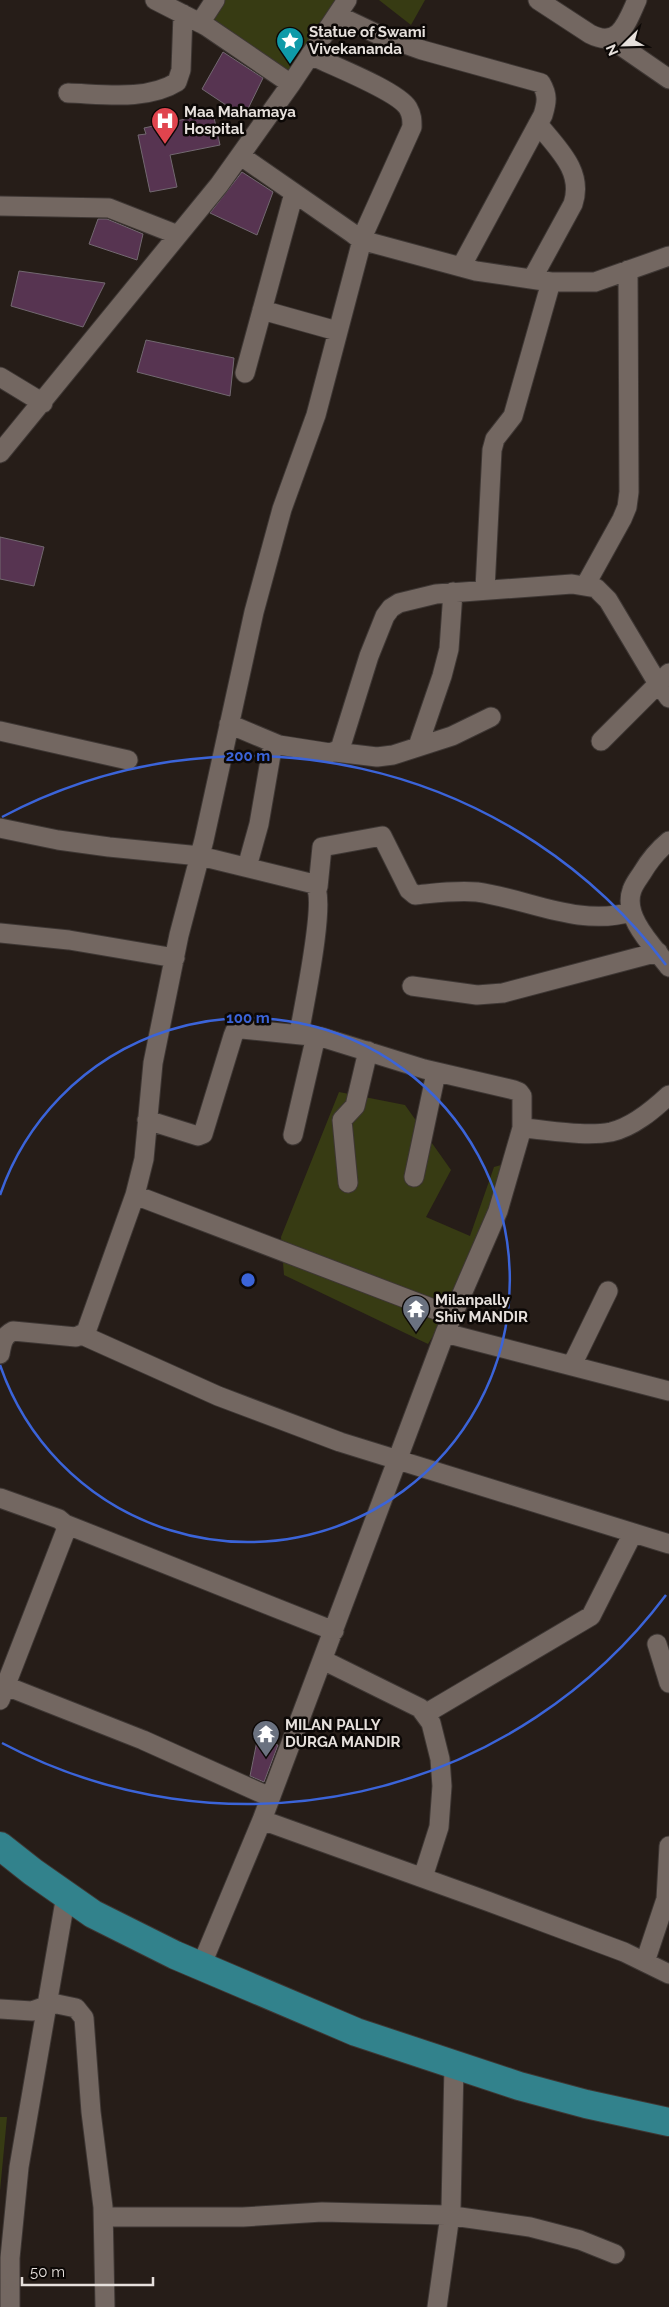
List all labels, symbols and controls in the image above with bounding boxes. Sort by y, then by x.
north arrow [599,20,649,70]
place label: Statue of Swami Vivekananda [309,23,426,58]
place icon: Statue of Swami Vivekananda [275,26,305,65]
text: N [603,42,621,58]
place label: Maa Mahamaya Hospital [184,103,296,138]
hospital icon: Maa Mahamaya Hospital [150,106,180,145]
text: 200 m [226,747,270,765]
text: 100 m [226,1009,270,1027]
centre of rings [239,1271,257,1289]
place label: Milanpally Shiv MANDIR [435,1291,528,1326]
temple icon: Milanpally Shiv MANDIR [401,1294,431,1333]
place label: MILAN PALLY DURGA MANDIR [285,1716,401,1751]
temple icon: MILAN PALLY DURGA MANDIR [251,1719,281,1758]
scale bar [22,2254,154,2286]
text: 50 m [30,2263,65,2281]

